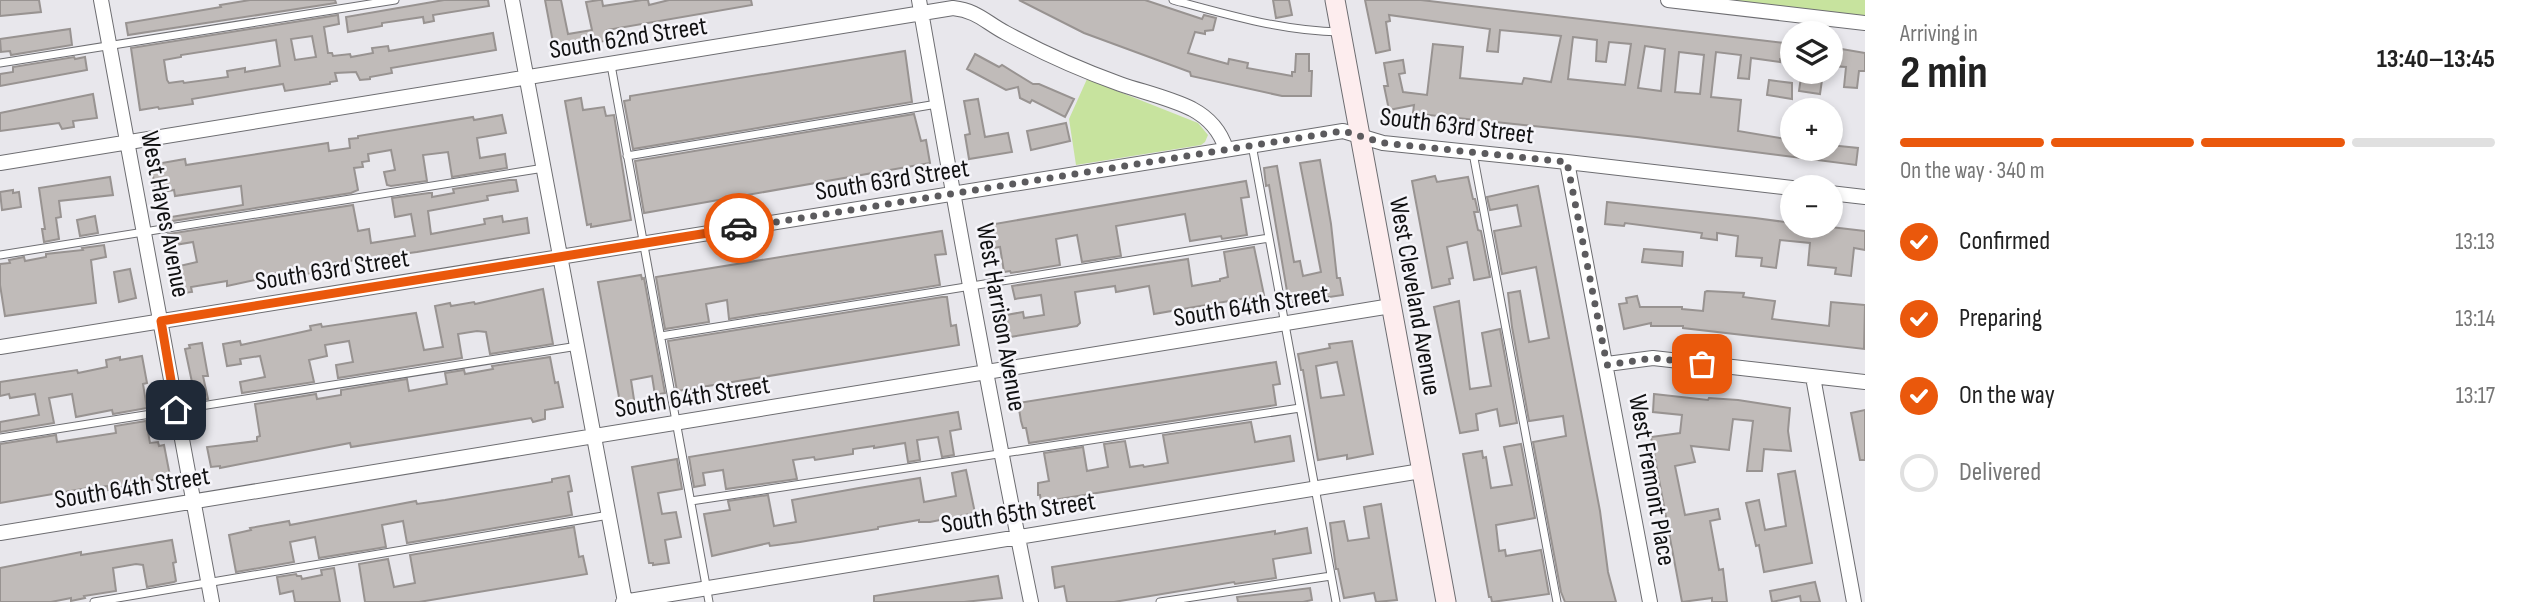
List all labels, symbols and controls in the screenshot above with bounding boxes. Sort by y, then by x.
street label: South 62nd Street [547,11,709,66]
text: Arriving in [1900,20,1978,48]
map controls [1780,21,1843,238]
button: layers [1780,21,1843,84]
text: 13:40–13:45 [2377,44,2495,75]
text: 2 min [1900,46,1988,101]
button: + [1780,98,1843,161]
street label: South 63rd Street [1378,102,1536,151]
street label: West Hayes Avenue [133,129,196,300]
street label: South 63rd Street [813,153,971,208]
text: On the way · 340 m [1900,157,2045,185]
button: − [1780,175,1843,238]
courier [704,193,774,263]
street label: West Cleveland Avenue [1382,195,1447,398]
icon: car [720,209,758,247]
street label: West Harrison Avenue [969,221,1032,414]
icon: check [1900,223,1938,261]
text: Confirmed [1959,226,2050,257]
text: 13:13 [2455,228,2495,256]
street label: South 63rd Street [253,243,411,298]
street label: South 64th Street [1171,279,1331,334]
icon: check [1900,300,1938,338]
text: Preparing [1959,303,2042,334]
text: 13:14 [2455,305,2495,333]
pin [1672,334,1732,394]
icon: bag [1683,345,1721,383]
street label: South 64th Street [612,370,772,425]
icon: check [1900,377,1938,415]
pin [146,380,206,440]
text: On the way [1959,380,2055,411]
text: 13:17 [2456,382,2495,410]
icon: home [157,391,195,429]
street label: West Fremont Place [1621,392,1682,568]
text: Delivered [1959,457,2041,488]
street label: South 64th Street [52,461,212,516]
street label: South 65th Street [939,486,1098,541]

